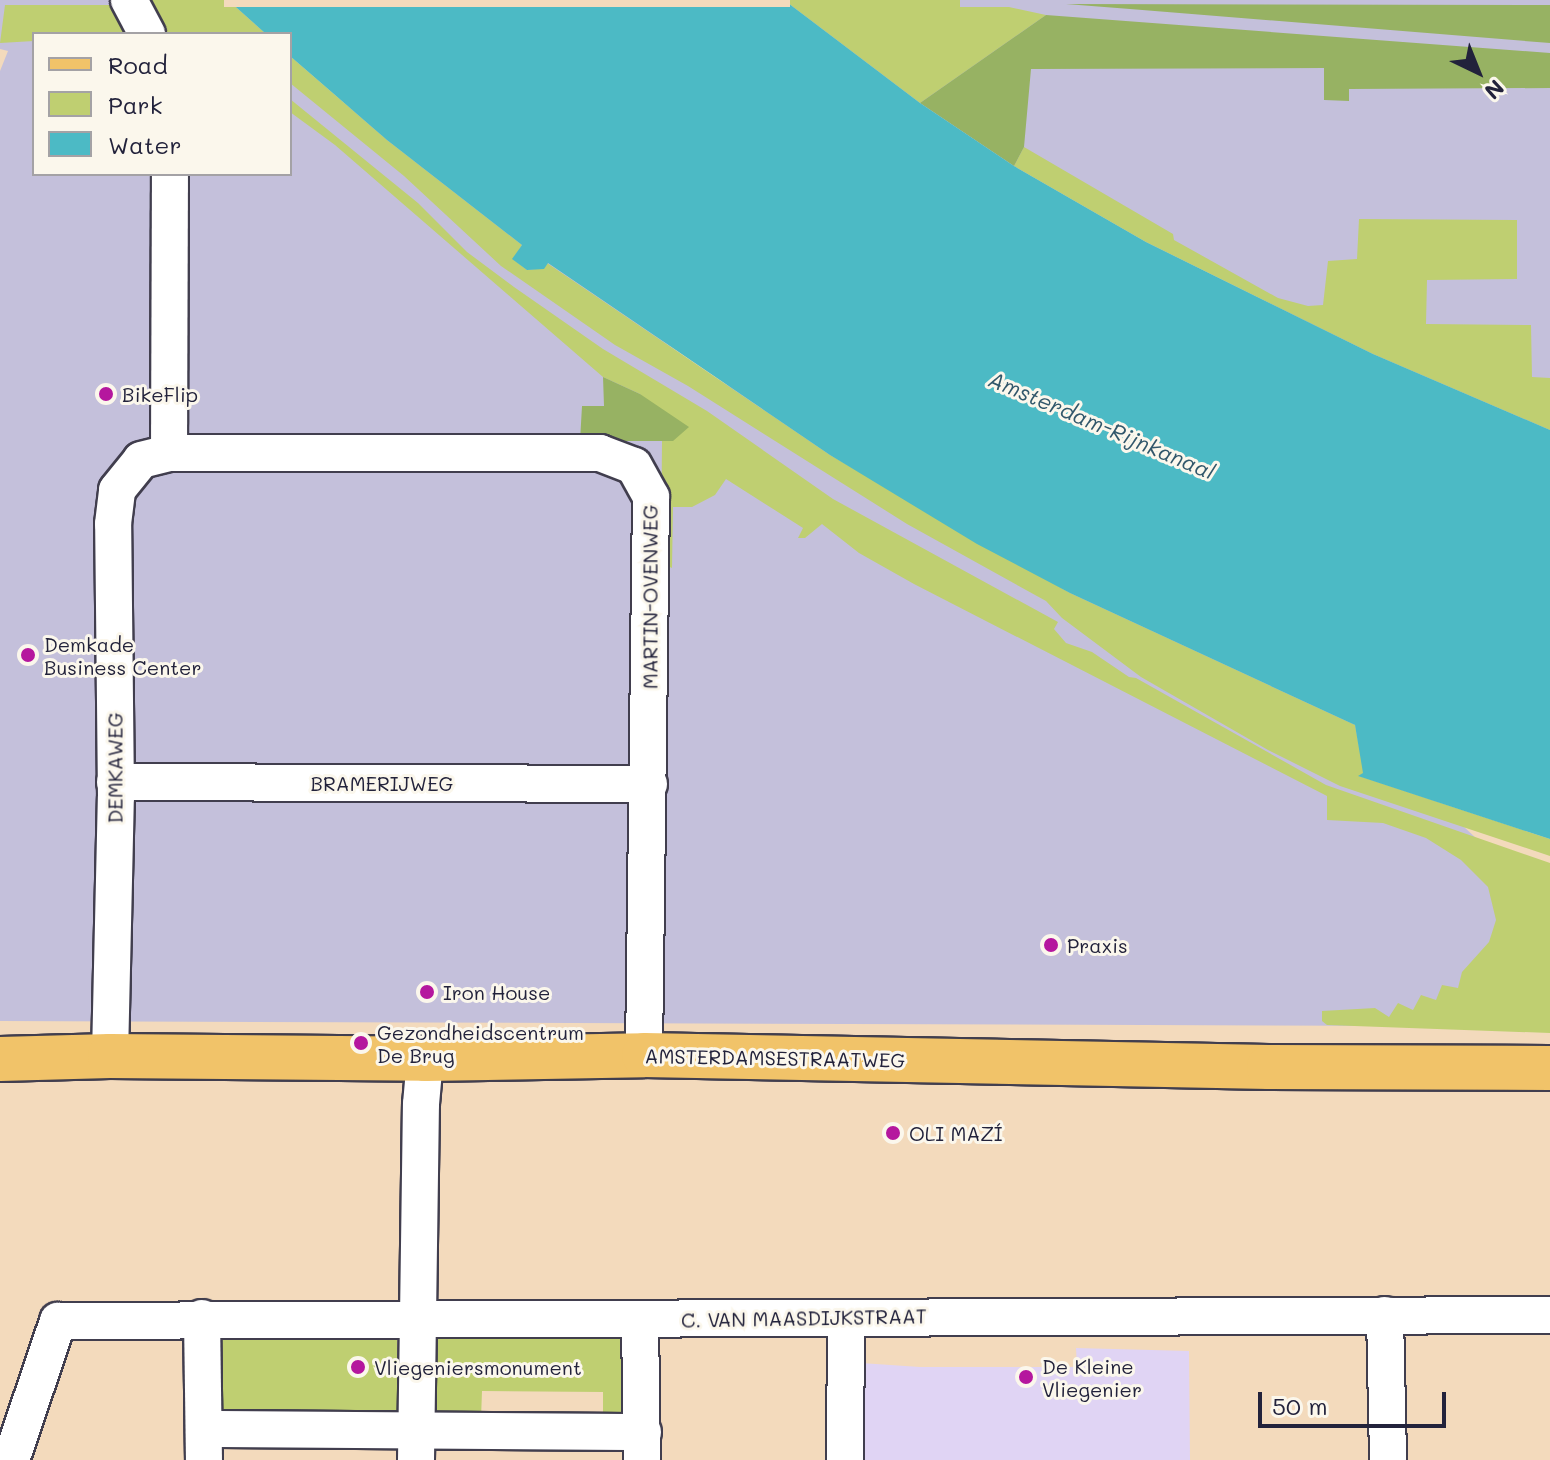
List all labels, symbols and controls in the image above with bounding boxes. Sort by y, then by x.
legend [32,32,292,176]
north arrow [1438,32,1518,112]
text: Road [108,49,168,80]
text: N [1479,74,1511,106]
text: Park [108,89,162,120]
text: Water [108,129,182,160]
water label: Amsterdam-Rijnkanaal [985,365,1219,485]
place label: BikeFlip [122,382,198,406]
marker: BikeFlip [97,385,115,403]
street label: MARTIN-OVENWEG [638,505,662,689]
place label: Demkade Business Center [44,632,201,679]
marker: Demkade Business Center [19,646,37,664]
street label: DEMKAWEG [103,713,127,823]
street label: BRAMERIJWEG [311,771,453,795]
place label: Praxis [1067,933,1128,957]
marker: Praxis [1042,936,1060,954]
place label: Iron House [443,980,550,1004]
marker: Iron House [418,983,436,1001]
place label: Gezondheidscentrum De Brug [377,1020,584,1067]
marker: Gezondheidscentrum De Brug [352,1034,370,1052]
street label: AMSTERDAMSESTRAATWEG [645,1044,905,1072]
place label: OLI MAZÍ [909,1121,1003,1145]
marker: OLI MAZÍ [884,1124,902,1142]
street label: C. VAN MAASDIJKSTRAAT [681,1304,927,1332]
place label: De Kleine Vliegenier [1042,1354,1142,1401]
place label: Vliegeniersmonument [374,1355,582,1379]
marker: Vliegeniersmonument [349,1358,367,1376]
marker: De Kleine Vliegenier [1017,1368,1035,1386]
scale bar [1262,1376,1450,1426]
text: 50 m [1272,1390,1328,1421]

